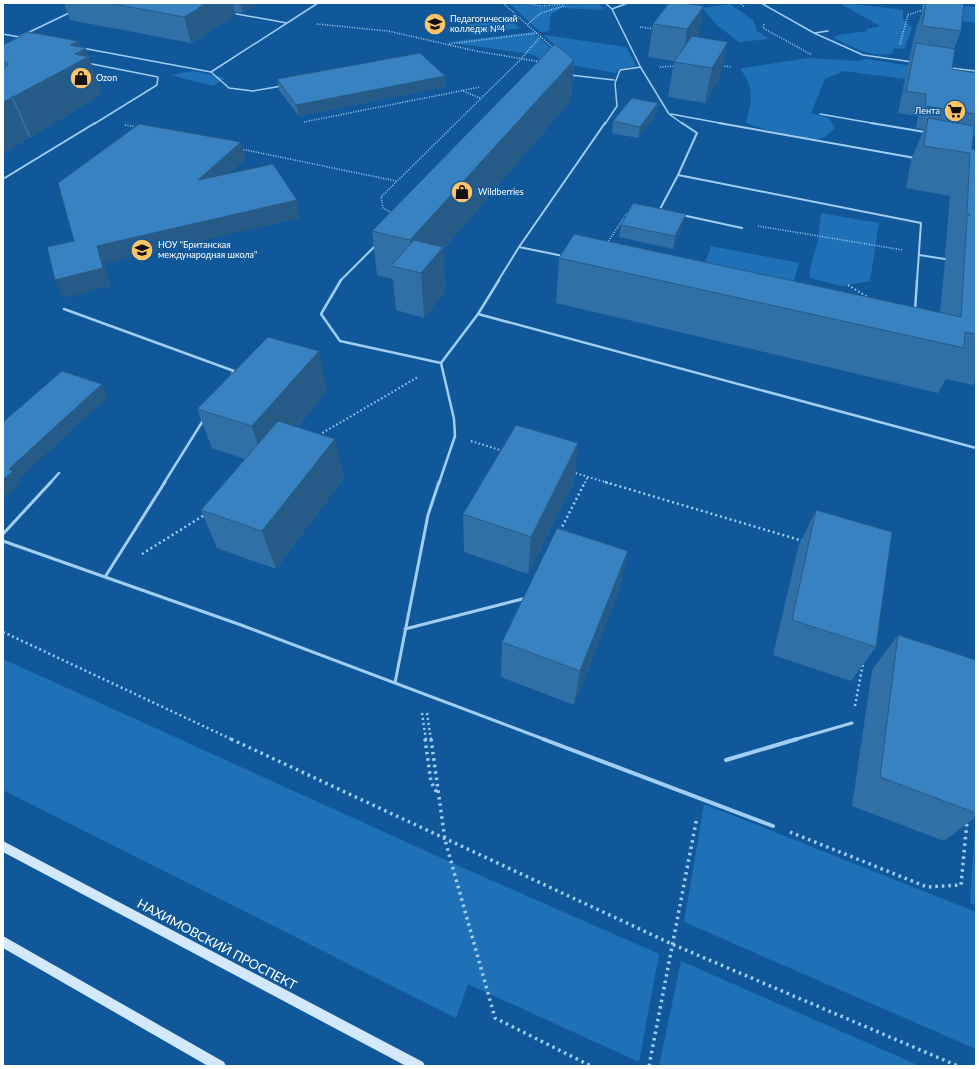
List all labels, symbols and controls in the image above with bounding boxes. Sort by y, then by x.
school or university icon: Педагогический колледж №4 [422,11,448,37]
place label: Педагогический колледж №4 [450,13,517,34]
shop icon: Ozon [68,65,94,91]
place label: Ozon [96,72,117,83]
supermarket icon: Лента [942,98,968,124]
place label: Лента [914,105,940,116]
shop icon: Wildberries [449,179,475,205]
place label: Wildberries [478,186,524,197]
school or university icon: НОУ "Британская международная школа" [129,237,155,263]
place label: НОУ "Британская международная школа" [158,239,257,260]
street label: НАХИМОВСКИЙ ПРОСПЕКТ [134,895,300,993]

